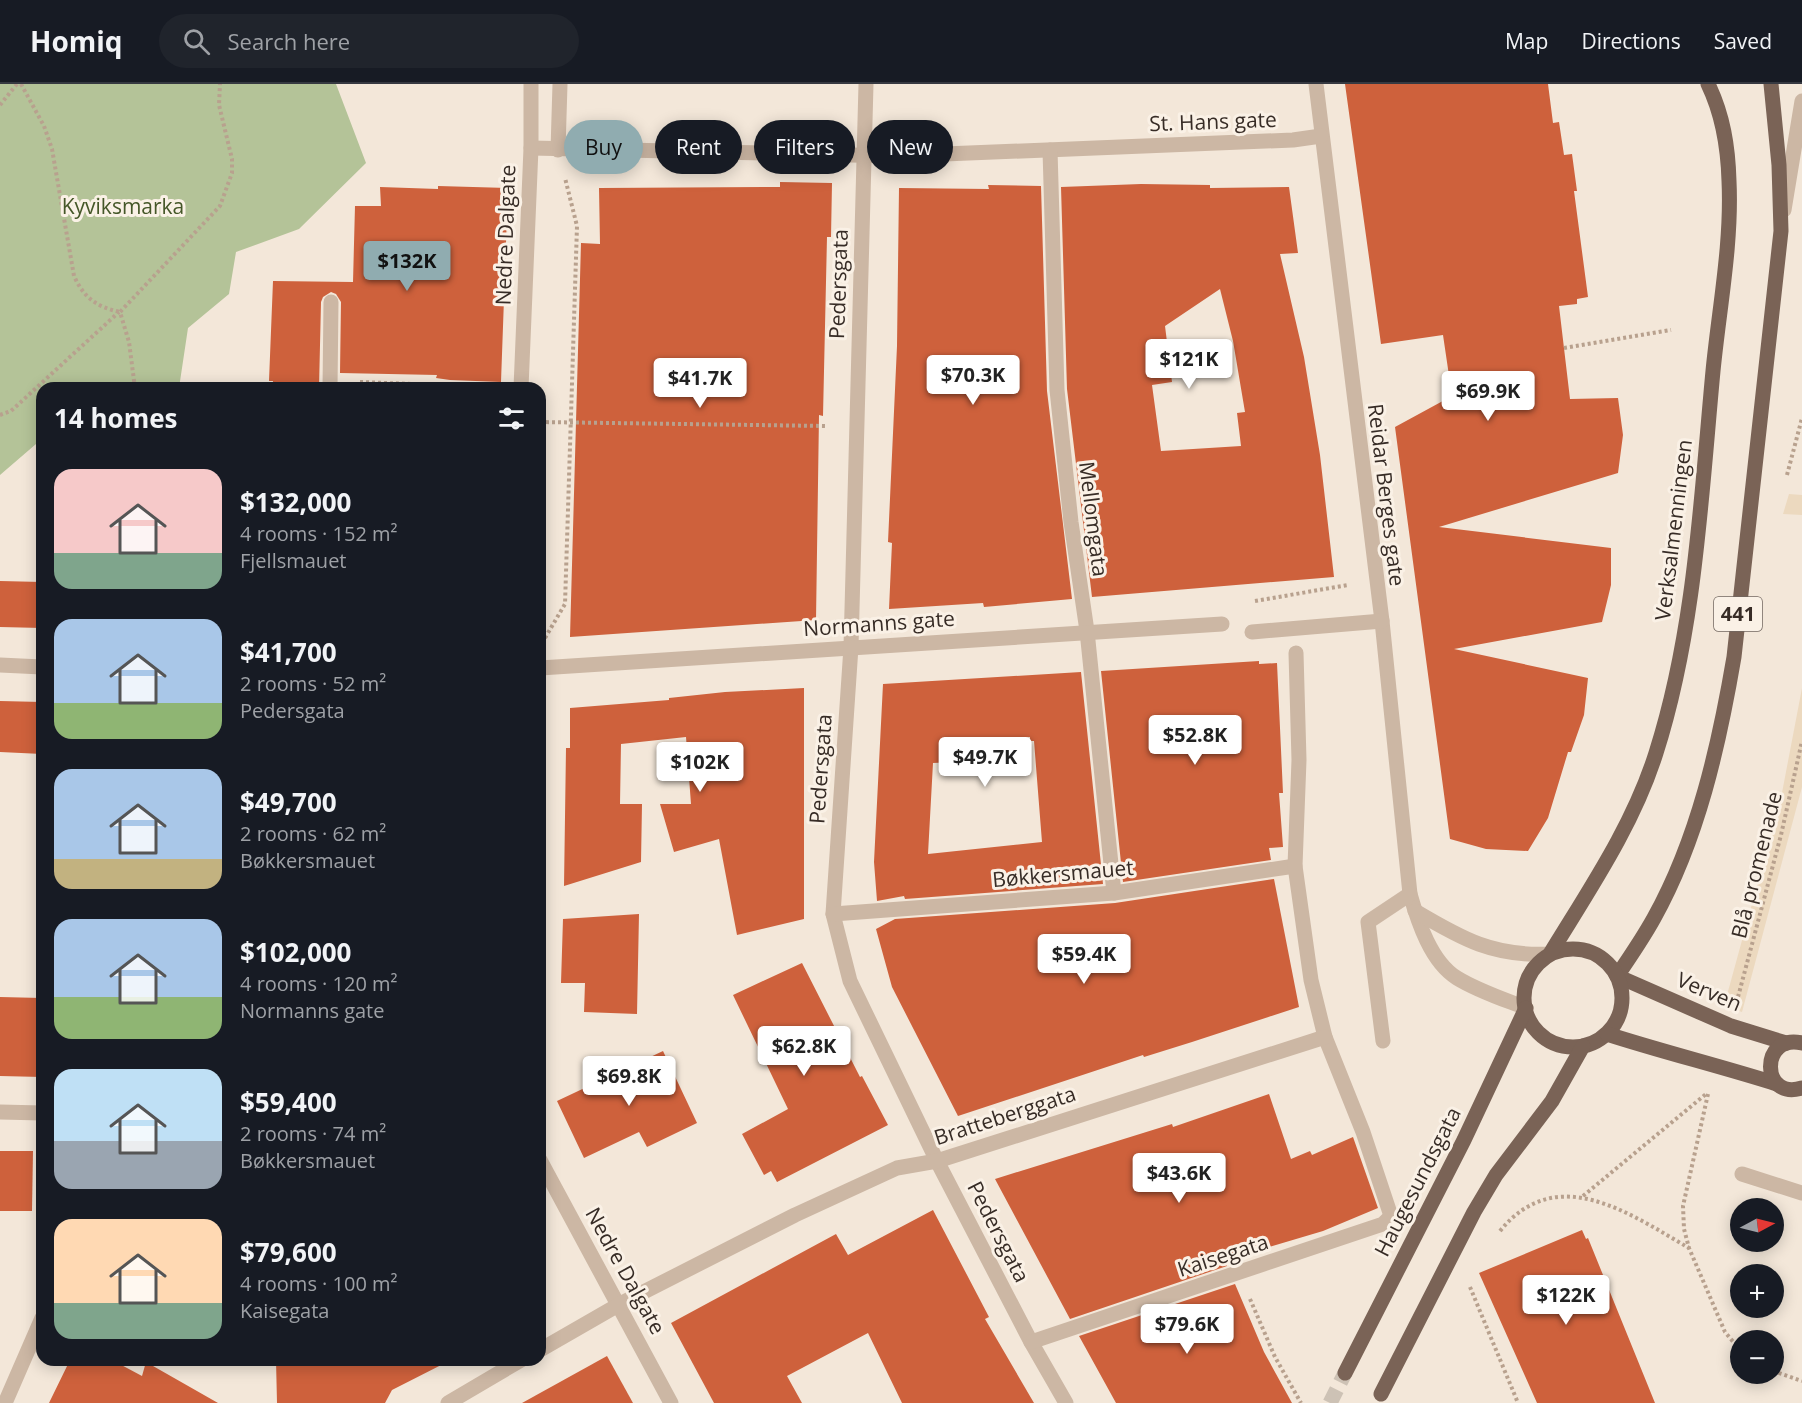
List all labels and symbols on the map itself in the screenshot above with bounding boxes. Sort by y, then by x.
street label: St. Hans gate [1149,105,1277,137]
street label: Nedre Dalgate [489,164,521,306]
park label: Kyviksmarka [62,192,184,220]
street label: Pedersgata [822,229,854,339]
pin: $132K [365,241,449,292]
pin: $121K [1147,339,1231,390]
pin: $70.3K [924,355,1022,406]
pin: $41.7K [651,358,749,409]
pin: $69.9K [1439,371,1537,422]
street label: Reidar Berges gate [1362,402,1412,588]
street label: Verksalmenningen [1648,438,1698,622]
street label: Mellomgata [1073,460,1115,578]
road number: 441 [1714,597,1762,631]
street label: Normanns gate [802,604,956,642]
street label: Pedersgata [802,713,838,825]
pin: $52.8K [1146,715,1244,766]
pin: $49.7K [936,737,1034,788]
pin: $102K [658,742,742,793]
street label: Blå promenade [1724,788,1788,941]
street label: Bøkkersmauet [991,853,1135,893]
pin: $59.4K [1035,934,1133,985]
street label: Verven [1673,965,1746,1017]
pin: $62.8K [755,1026,853,1077]
pin: $69.8K [580,1056,678,1107]
street label: Bratteberggata [930,1079,1079,1151]
street label: Haugesundsgata [1367,1102,1467,1261]
pin: $43.6K [1130,1153,1228,1204]
street label: Pedersgata [961,1176,1036,1287]
north arrow [1730,1198,1784,1252]
street label: Nedre Dalgate [579,1202,672,1339]
street label: Kaisegata [1174,1227,1272,1283]
pin: $122K [1524,1275,1608,1326]
pin: $79.6K [1138,1304,1236,1355]

